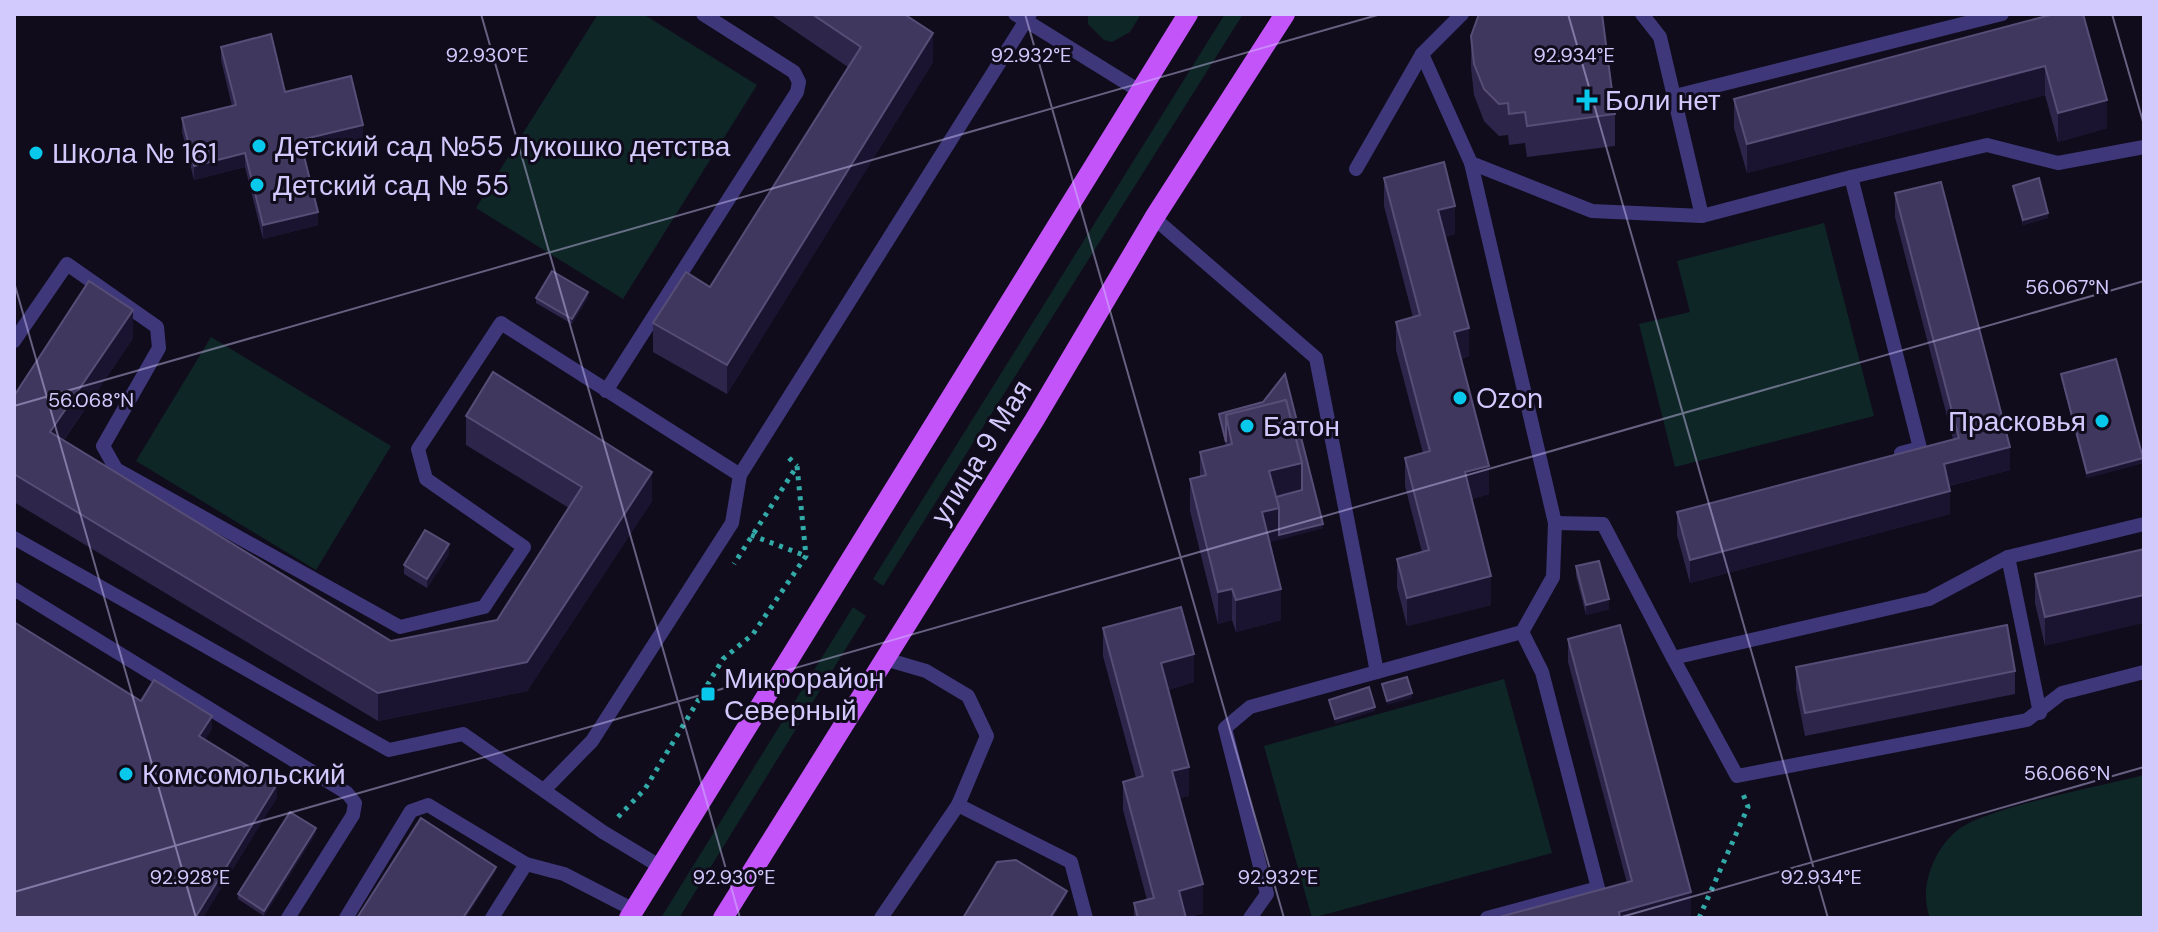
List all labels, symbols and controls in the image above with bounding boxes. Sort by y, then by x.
text: 92.930°E [446,42,528,68]
text: 92.932°E [991,42,1071,68]
text: 92.934°E [1533,42,1615,68]
place label: Боли нет [1605,82,1721,119]
marker: Боли нет [1576,89,1598,111]
place label: Детский сад №55 Лукошко детства [275,128,731,165]
place label: Школа № 161 [52,135,217,172]
marker: Детский сад №55 Лукошко детства [250,137,268,155]
marker: Школа № 161 [27,144,45,162]
place label: Детский сад № 55 [273,167,509,204]
marker: Детский сад № 55 [248,176,266,194]
text: 56.067°N [2025,274,2109,300]
street label: улица 9 Мая [922,373,1040,531]
place label: Ozon [1476,380,1543,417]
text: 56.068°N [48,387,134,413]
marker: Ozon [1451,389,1469,407]
place label: Прасковья [1948,403,2086,440]
place label: Батон [1263,408,1340,445]
marker: Прасковья [2093,412,2111,430]
marker: Батон [1238,417,1256,435]
place label: Микрорайон Северный [724,660,884,729]
marker: Микрорайон Северный [699,685,717,703]
place label: Комсомольский [142,756,346,793]
text: 56.066°N [2024,760,2110,786]
marker: Комсомольский [117,765,135,783]
text: 92.928°E [150,864,230,890]
text: 92.930°E [693,864,775,890]
text: 92.932°E [1238,864,1318,890]
text: 92.934°E [1780,864,1862,890]

